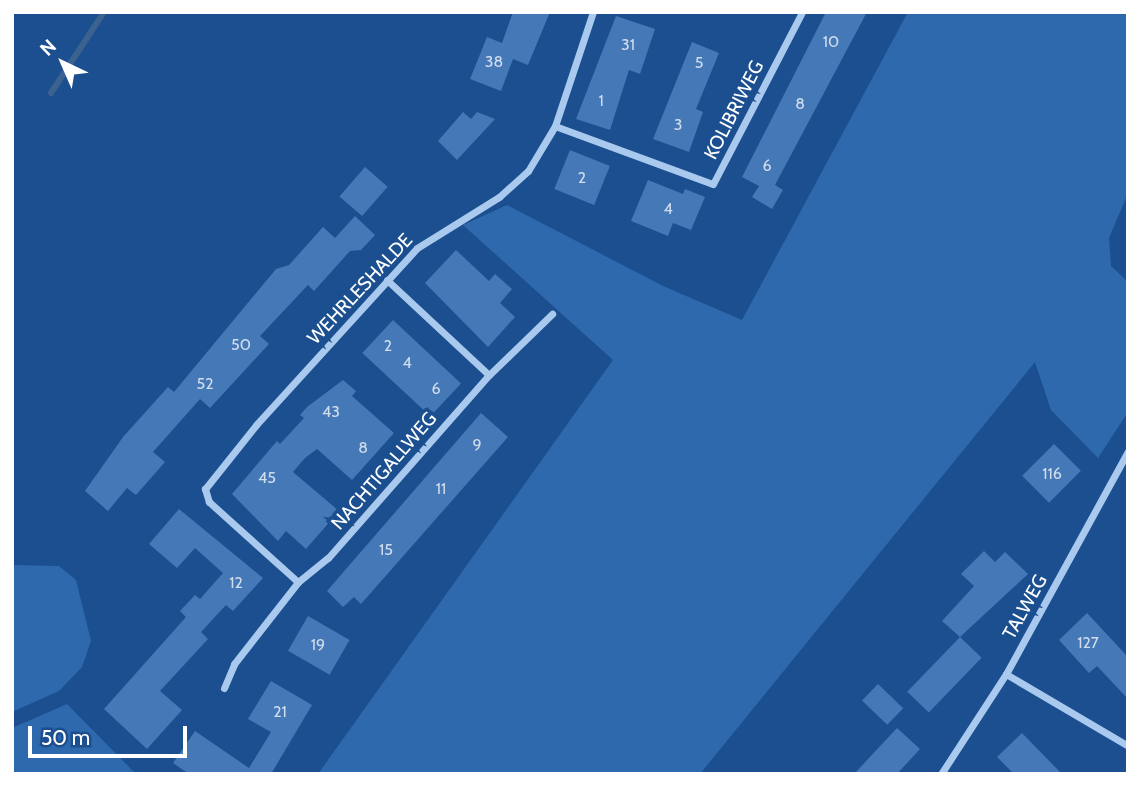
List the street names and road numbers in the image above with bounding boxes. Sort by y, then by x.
street label: KOLIBRIWEG [699,57,769,163]
street label: WEHRLESHALDE [303,229,417,349]
street label: NACHTIGALLWEG [327,407,441,535]
street label: TALWEG [998,571,1052,643]

